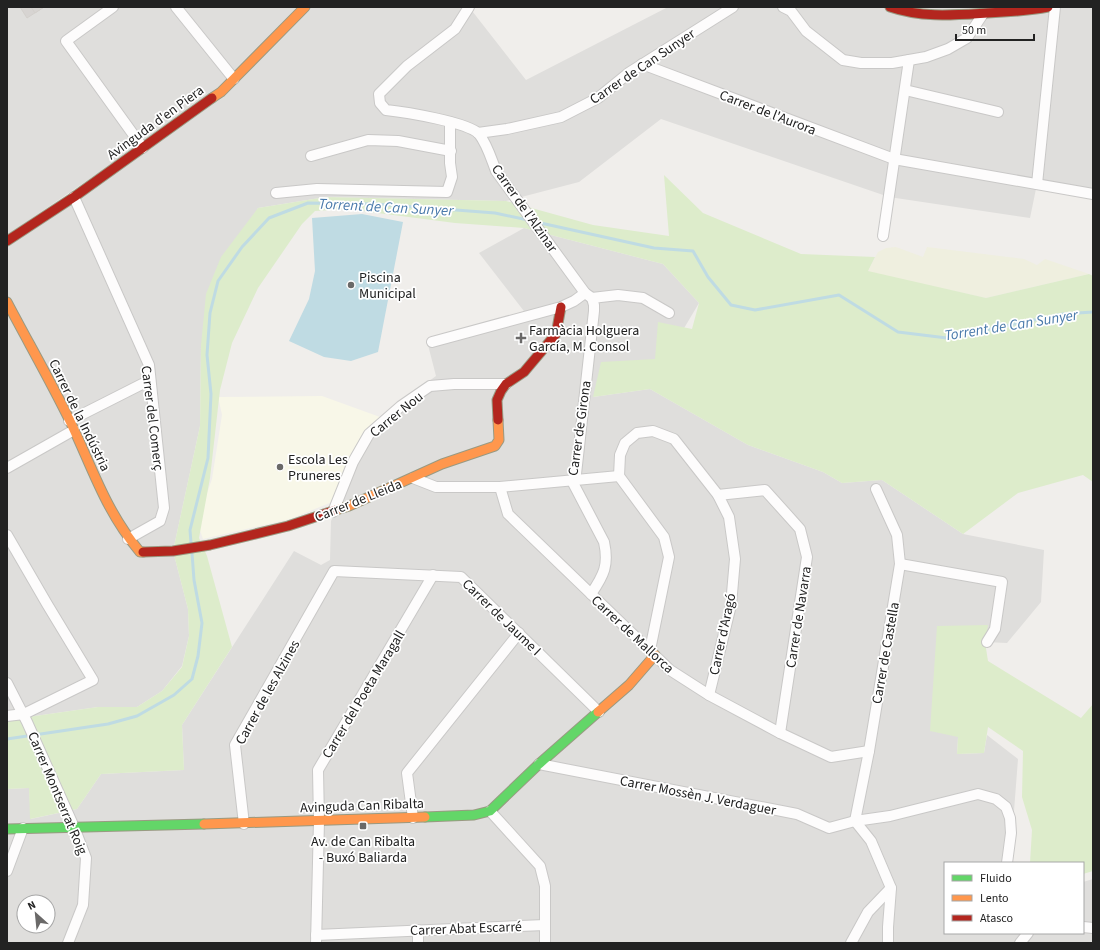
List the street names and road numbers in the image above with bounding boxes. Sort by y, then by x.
street label: Carrer de Can Sunyer [586,24,699,110]
street label: Avinguda d'en Piera [103,81,208,165]
street label: Carrer de l'Aurora [716,85,819,141]
street label: Carrer de l'Alzinar [486,161,562,257]
street label: Carrer de la Indústria [43,356,115,475]
street label: Carrer del Comerç [136,365,168,472]
street label: Carrer de Girona [563,379,597,477]
street label: Carrer Nou [366,387,428,443]
street label: Carrer de Lleida [312,474,405,527]
street label: Carrer de Navarra [781,565,817,669]
street label: Carrer de Jaume I [457,575,545,661]
street label: Carrer de Mallorca [586,591,678,678]
street label: Carrer d'Aragó [705,591,741,677]
street label: Carrer de Castella [867,601,905,706]
street label: Carrer del Poeta Maragall [318,626,410,762]
street label: Carrer de les Alzines [231,636,305,748]
street label: Carrer Montserrat Roig [22,729,92,858]
street label: Carrer Mossèn J. Verdaguer [618,771,778,821]
street label: Avinguda Can Ribalta [300,794,424,818]
street label: Carrer Abat Escarré [410,917,522,941]

